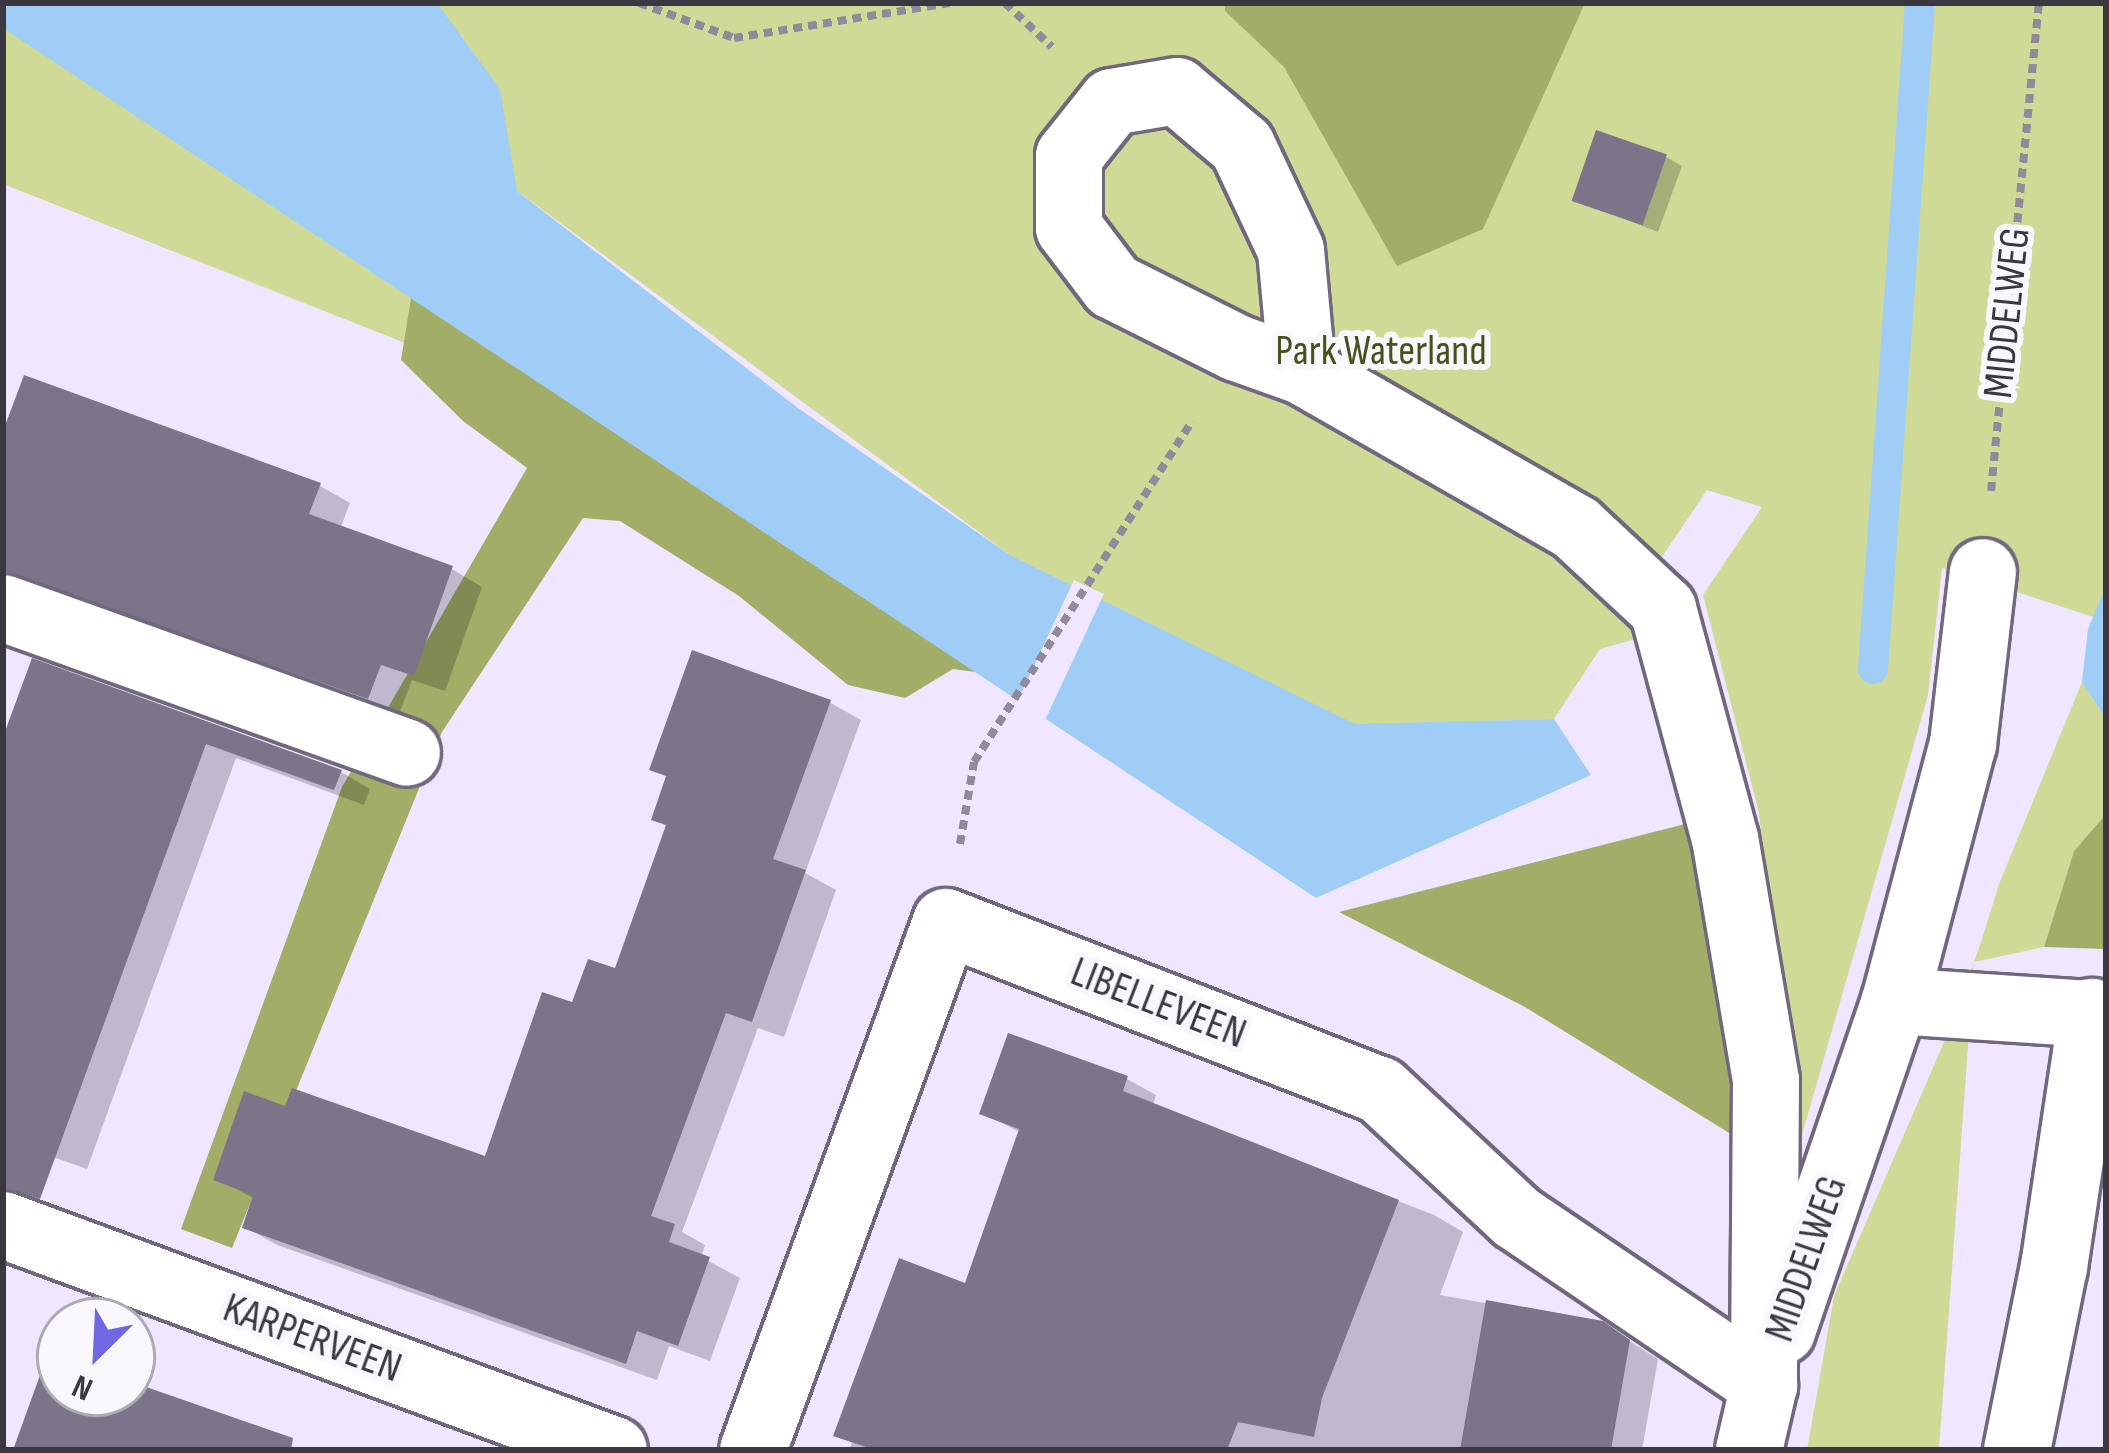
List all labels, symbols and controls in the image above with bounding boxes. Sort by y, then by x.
street label: MIDDELWEG [1974,225,2042,401]
park label: Park Waterland [1275,327,1487,377]
street label: LIBELLEVEEN [1063,948,1253,1060]
street label: MIDDELWEG [1755,1170,1859,1348]
street label: KARPERVEEN [216,1284,408,1394]
north arrow [36,1297,156,1417]
text: N [66,1365,99,1409]

